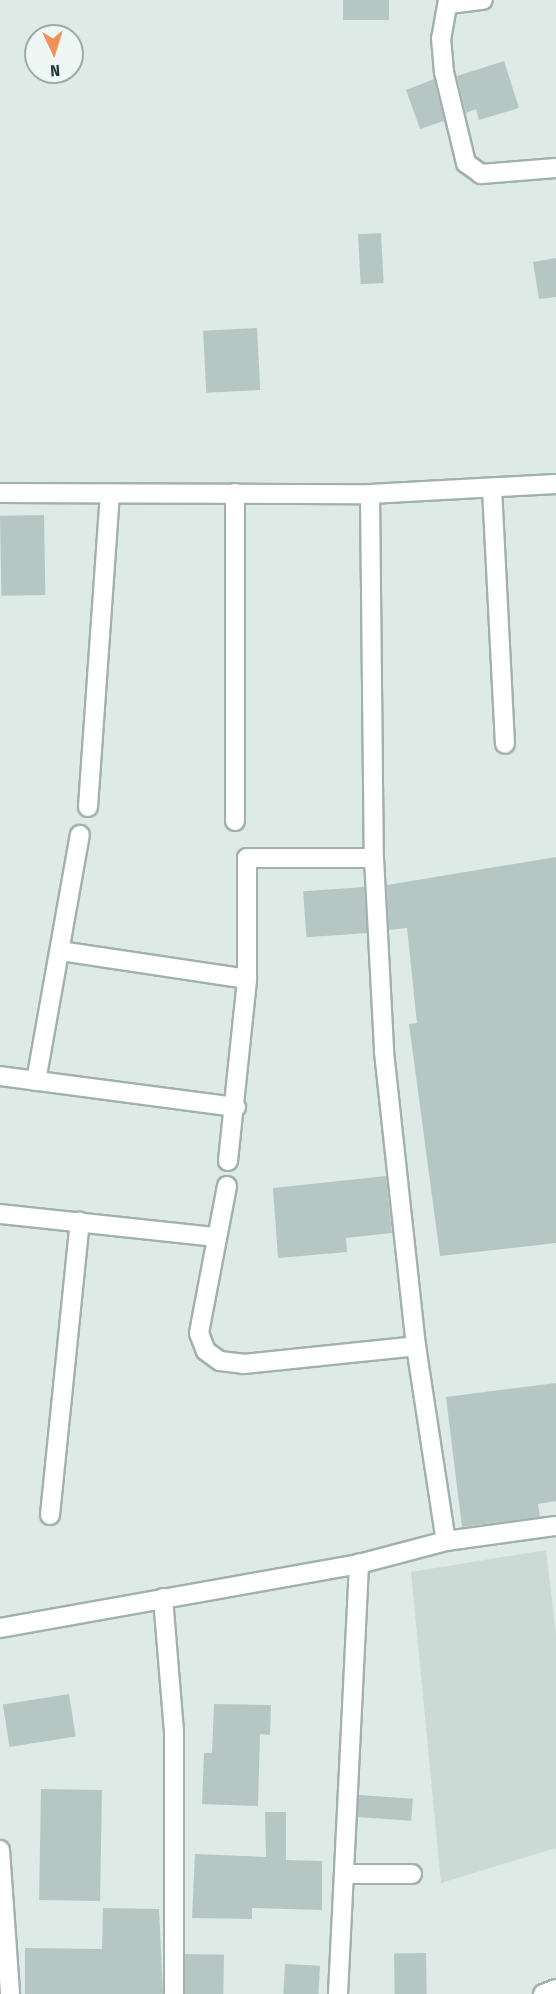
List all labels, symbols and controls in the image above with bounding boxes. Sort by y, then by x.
north arrow [24,24,84,84]
text: N [50,61,61,80]

